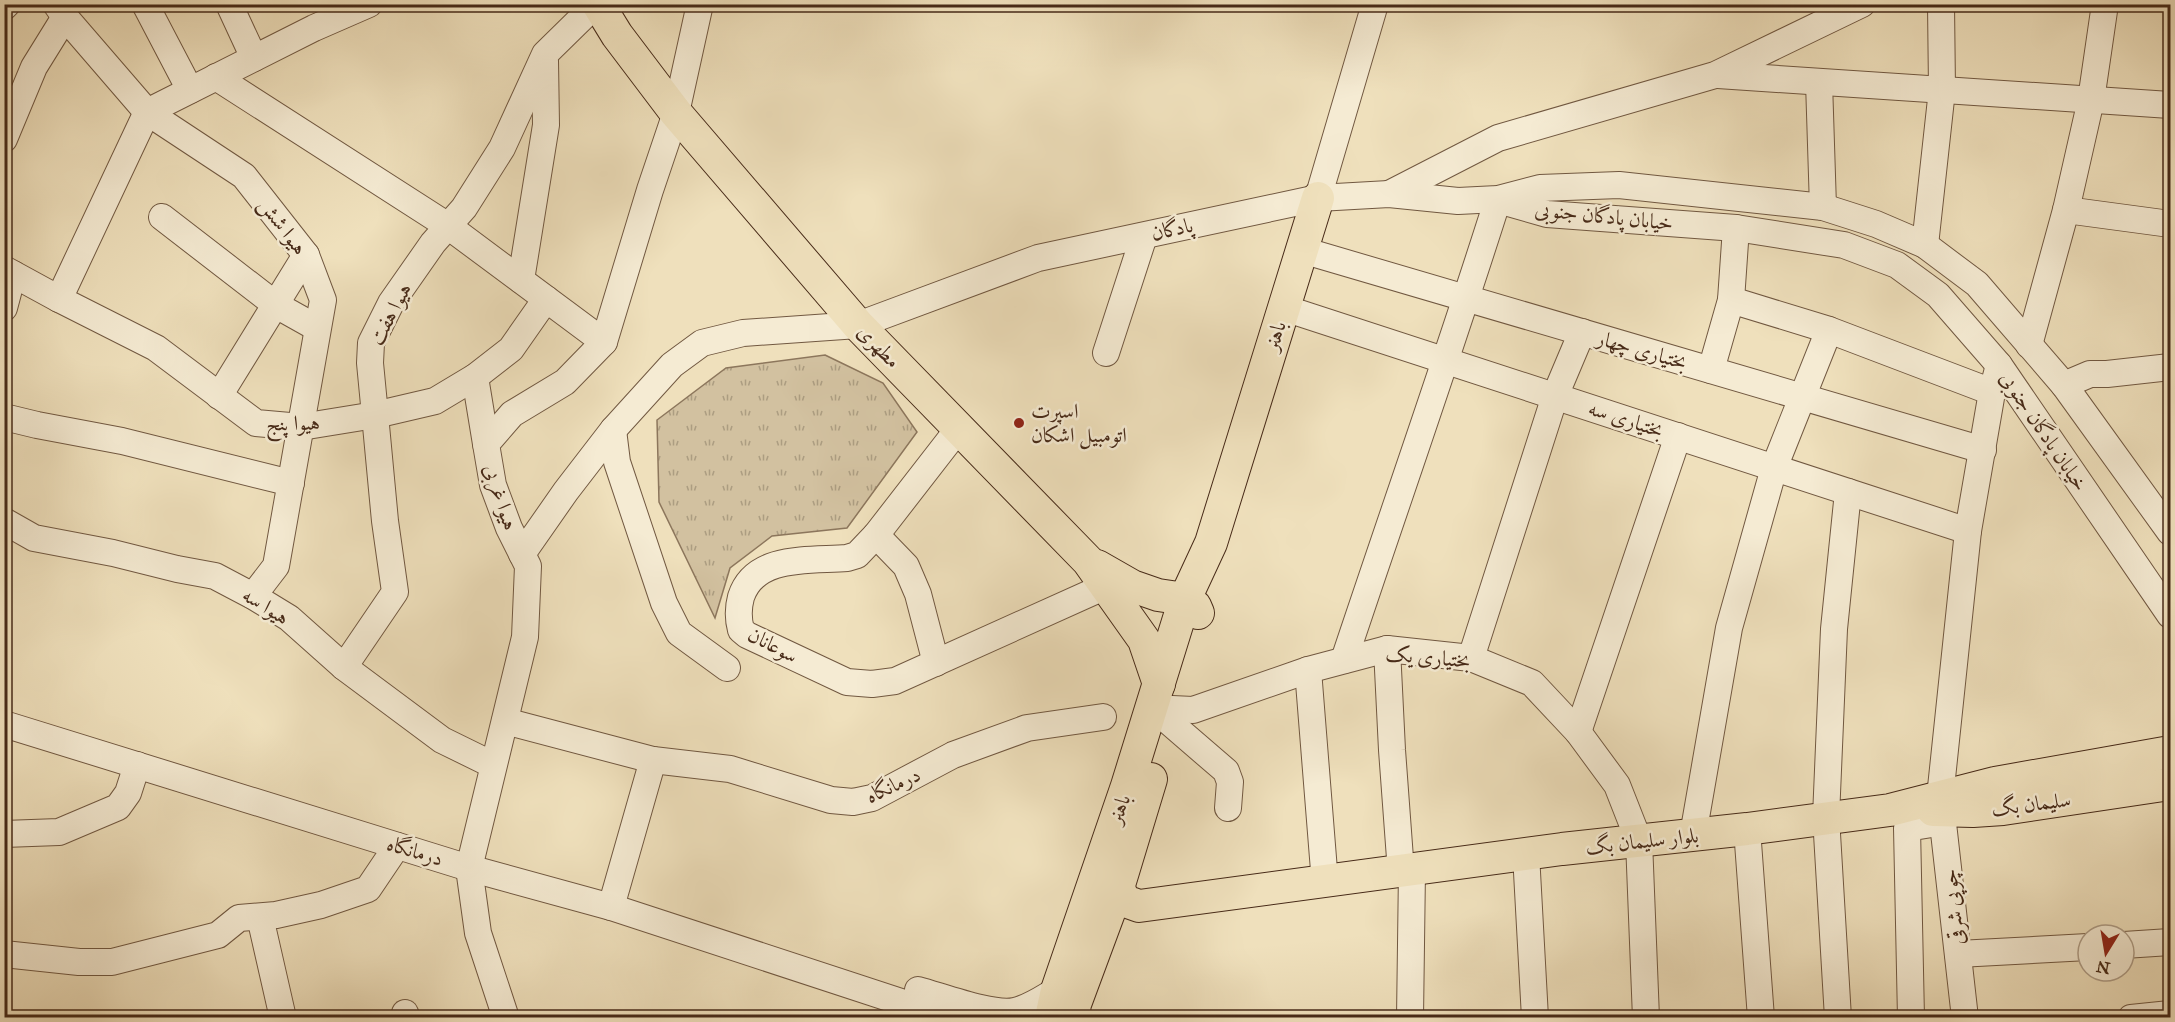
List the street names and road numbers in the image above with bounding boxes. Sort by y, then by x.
street label: هیوا شش [252,192,313,261]
street label: خیابان پادگان جنوبی [1533,196,1675,238]
street label: پادگان [1149,212,1197,248]
street label: هیوا هفت [363,278,417,350]
street label: باهنر [1258,318,1292,356]
street label: مطهری [852,319,906,373]
street label: بختیاری چهار [1592,324,1690,376]
street label: خیابان پادگان جنوبی [1993,366,2094,497]
street label: بختیاری سه [1585,395,1667,443]
street label: هیوا پنج [266,410,320,442]
street label: هیوا غربی [476,461,524,534]
street label: هیوا سه [238,582,294,630]
street label: سوعانان [744,621,802,669]
street label: بختیاری یک [1384,640,1472,674]
street label: درمانگاه [861,761,925,809]
street label: سلیمان بگ [1990,786,2072,822]
street label: باهنر [1101,791,1136,829]
street label: بلوار سلیمان بگ [1584,822,1700,860]
street label: درمانگاه [384,830,446,872]
street label: چوپی شرقی [1936,867,1973,946]

